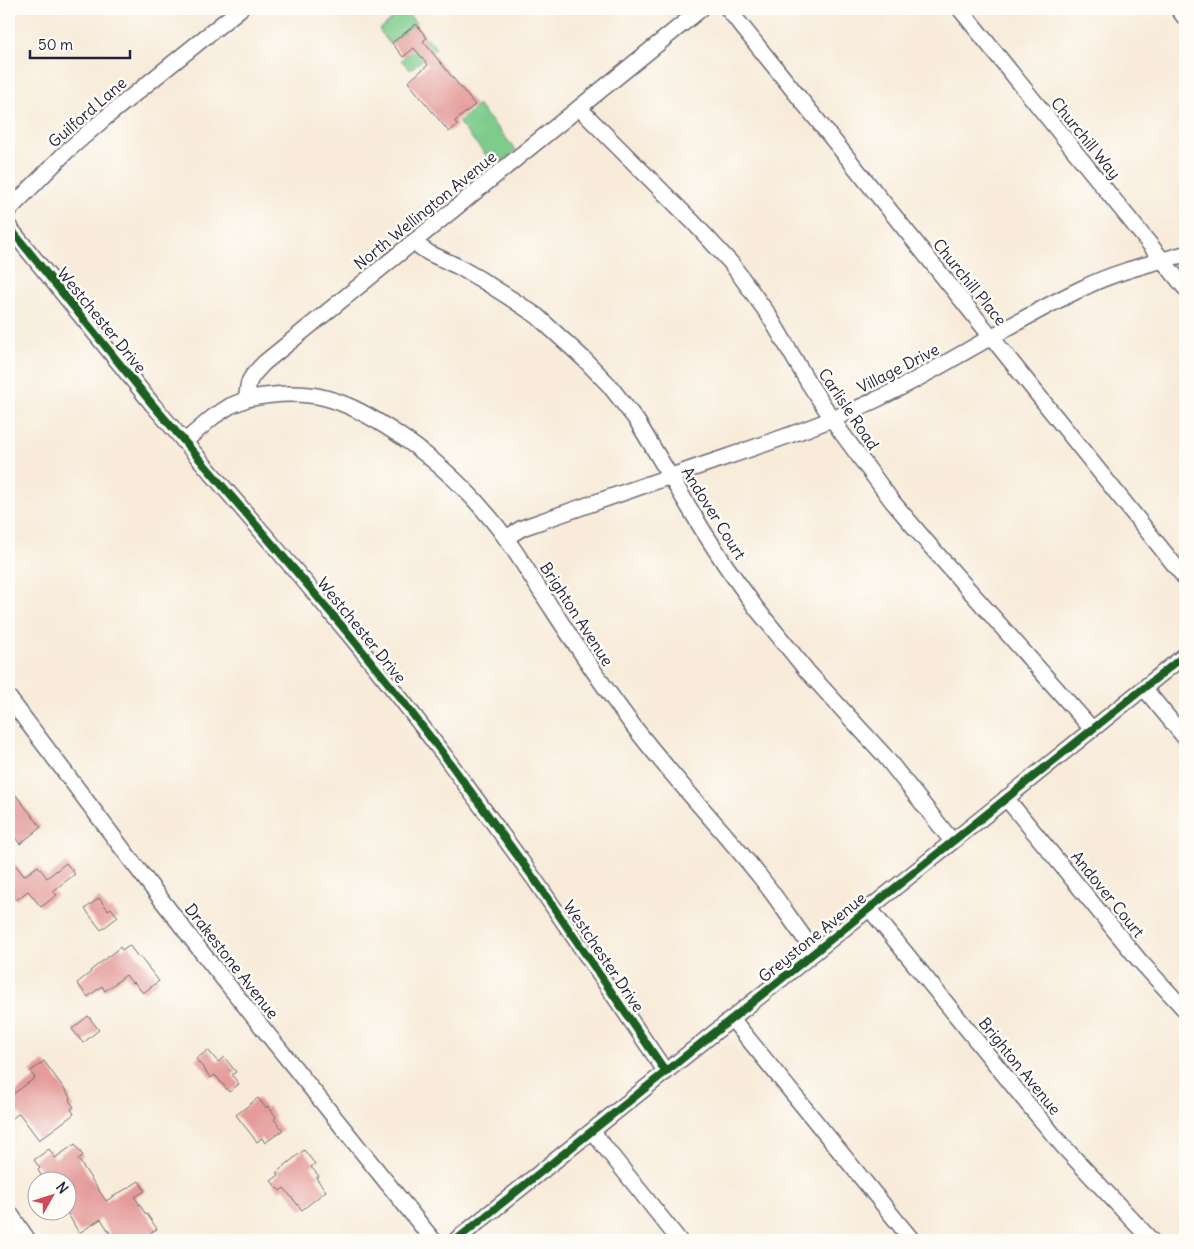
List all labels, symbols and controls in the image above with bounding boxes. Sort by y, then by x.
scale bar [30,28,130,60]
text: 50 m [38,35,73,54]
street label: Guilford Lane [44,73,130,151]
street label: Churchill Way [1047,93,1125,183]
street label: North Wellington Avenue [350,146,500,274]
street label: Churchill Place [929,234,1011,330]
street label: Westchester Drive [53,263,151,377]
street label: Village Drive [854,339,942,397]
street label: Carlisle Road [814,364,884,454]
street label: Andover Court [678,463,751,563]
street label: Brighton Avenue [536,558,618,670]
street label: Westchester Drive [313,573,411,687]
street label: Andover Court [1067,847,1149,942]
street label: Greystone Avenue [754,888,870,986]
street label: Westchester Drive [559,896,649,1016]
street label: Drakestone Avenue [181,899,283,1023]
street label: Brighton Avenue [975,1013,1065,1119]
north arrow [28,1172,78,1222]
text: N [52,1178,72,1197]

